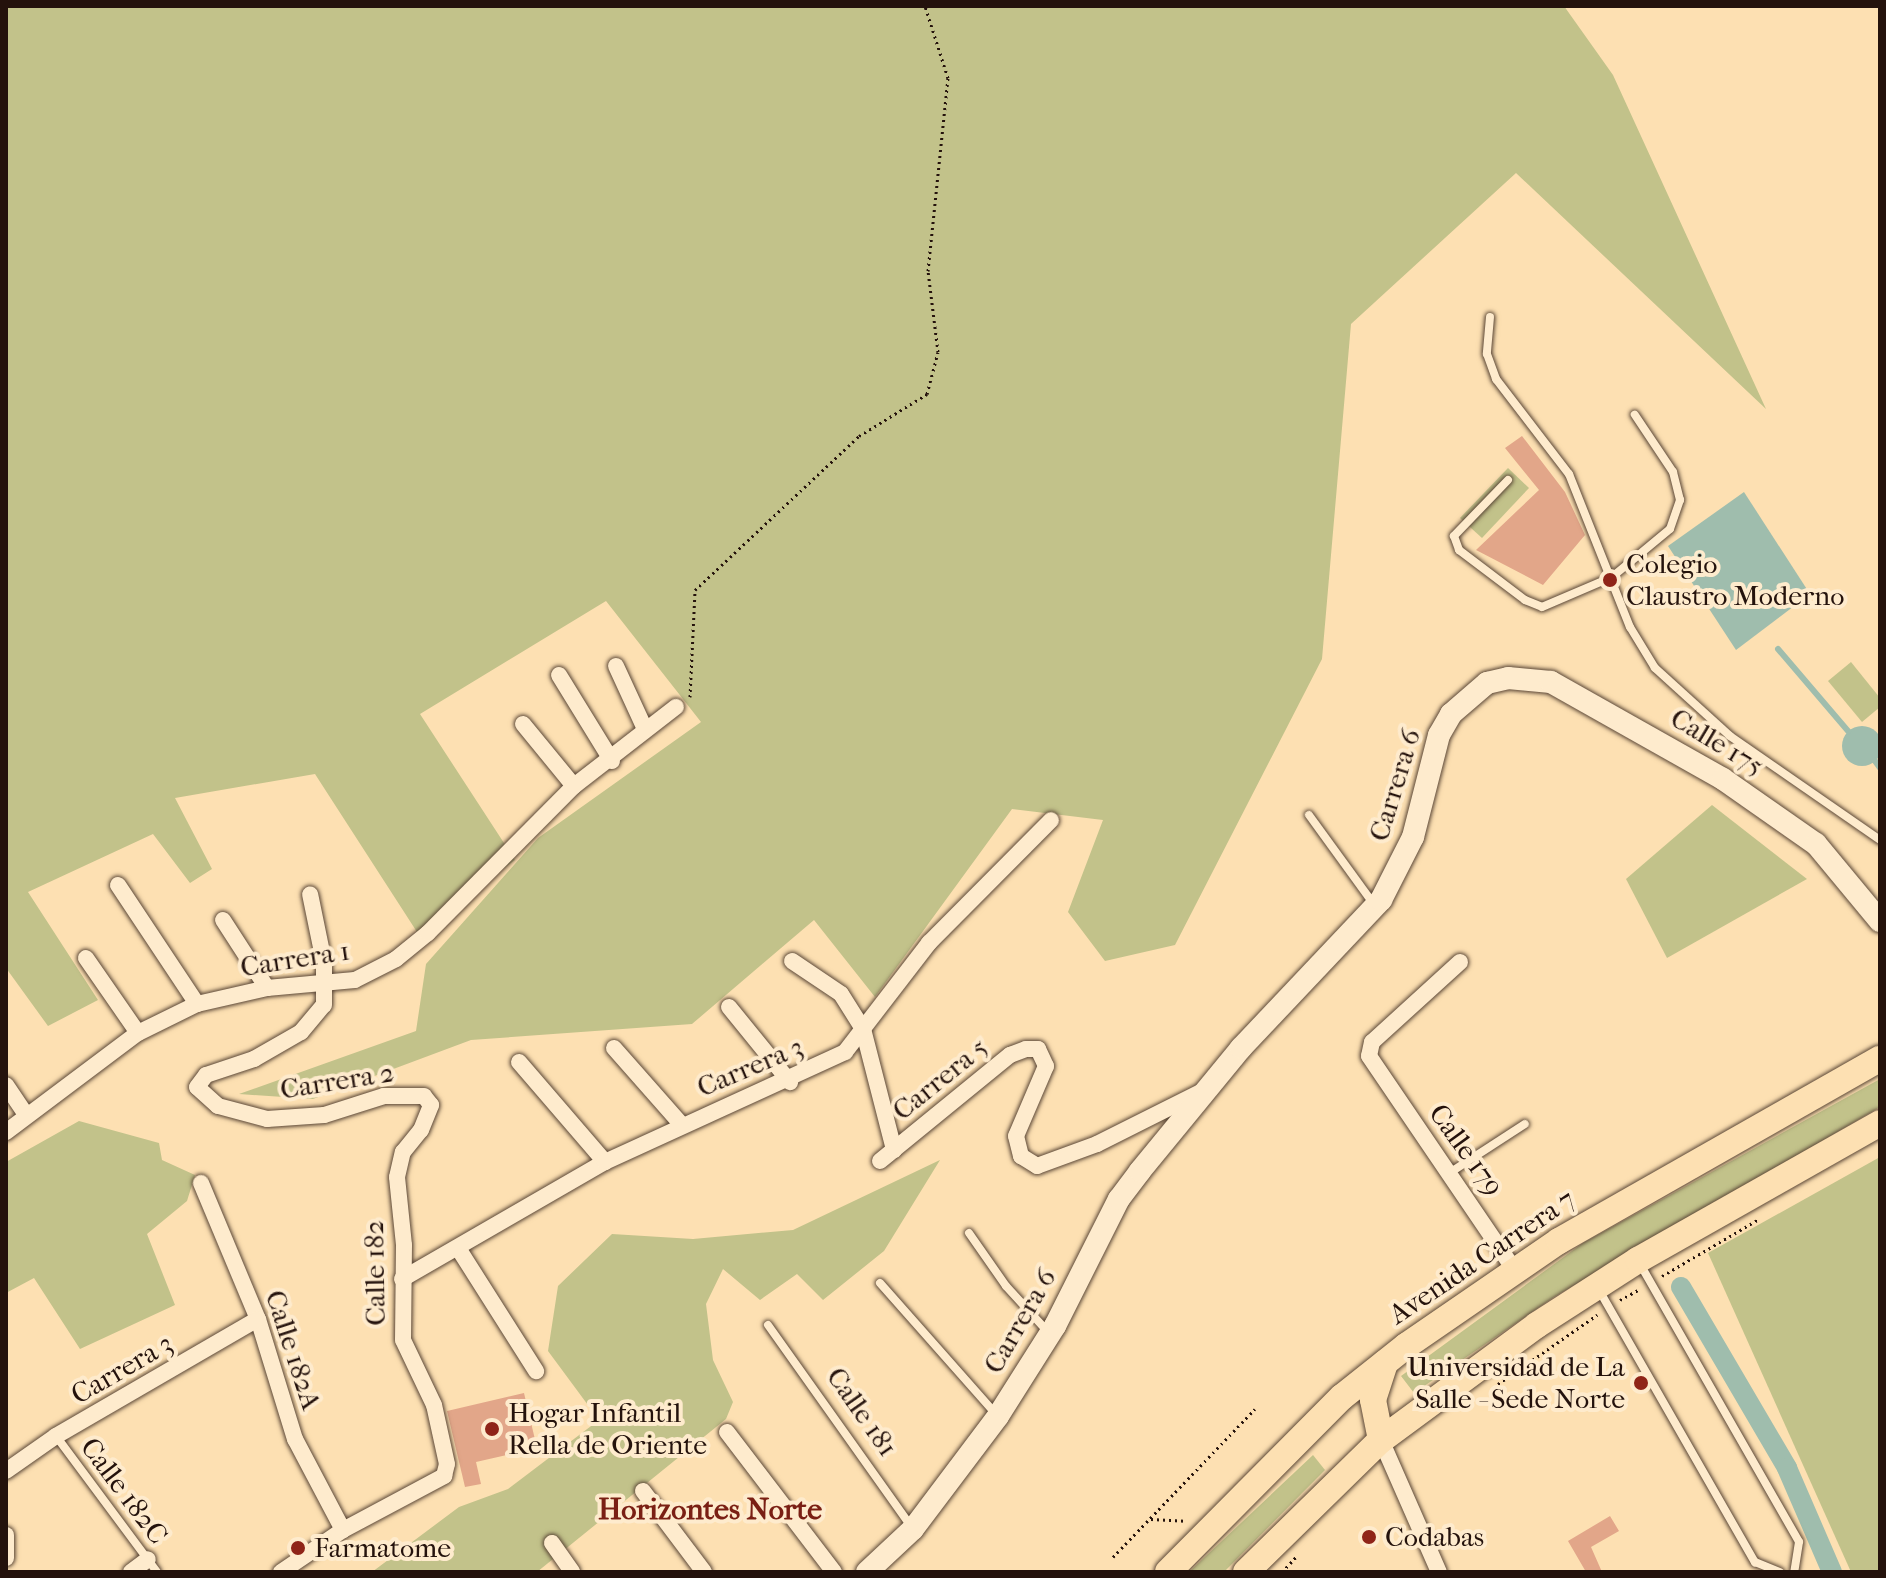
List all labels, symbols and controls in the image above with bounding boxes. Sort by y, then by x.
place label: Colegio Claustro Moderno [1626,547,1844,613]
marker: Colegio Claustro Moderno [1601,571,1619,589]
street label: Calle 175 [1664,701,1770,783]
street label: Carrera 6 [1362,725,1428,845]
street label: Carrera 1 [238,934,352,984]
street label: Carrera 3 [692,1030,808,1104]
street label: Carrera 5 [886,1031,994,1127]
street label: Carrera 2 [278,1055,396,1107]
street label: Calle 179 [1422,1098,1510,1202]
street label: Avenida Carrera 7 [1383,1182,1581,1332]
street label: Calle 182 [357,1220,393,1326]
street label: Carrera 6 [977,1263,1063,1379]
street label: Calle 182A [258,1286,328,1414]
street label: Carrera 3 [65,1327,179,1411]
place label: Universidad de La Salle - Sede Norte [1407,1350,1625,1416]
street label: Calle 181 [819,1361,905,1463]
marker: Universidad de La Salle - Sede Norte [1632,1374,1650,1392]
place label: Hogar Infantil Rella de Oriente [508,1396,707,1462]
marker: Hogar Infantil Rella de Oriente [483,1420,501,1438]
street label: Calle 182C [73,1431,175,1551]
district label: Horizontes Norte [598,1492,822,1528]
place label: Codabas [1385,1520,1484,1554]
marker: Codabas [1360,1528,1378,1546]
place label: Farmatome [314,1531,451,1565]
marker: Farmatome [289,1539,307,1557]

